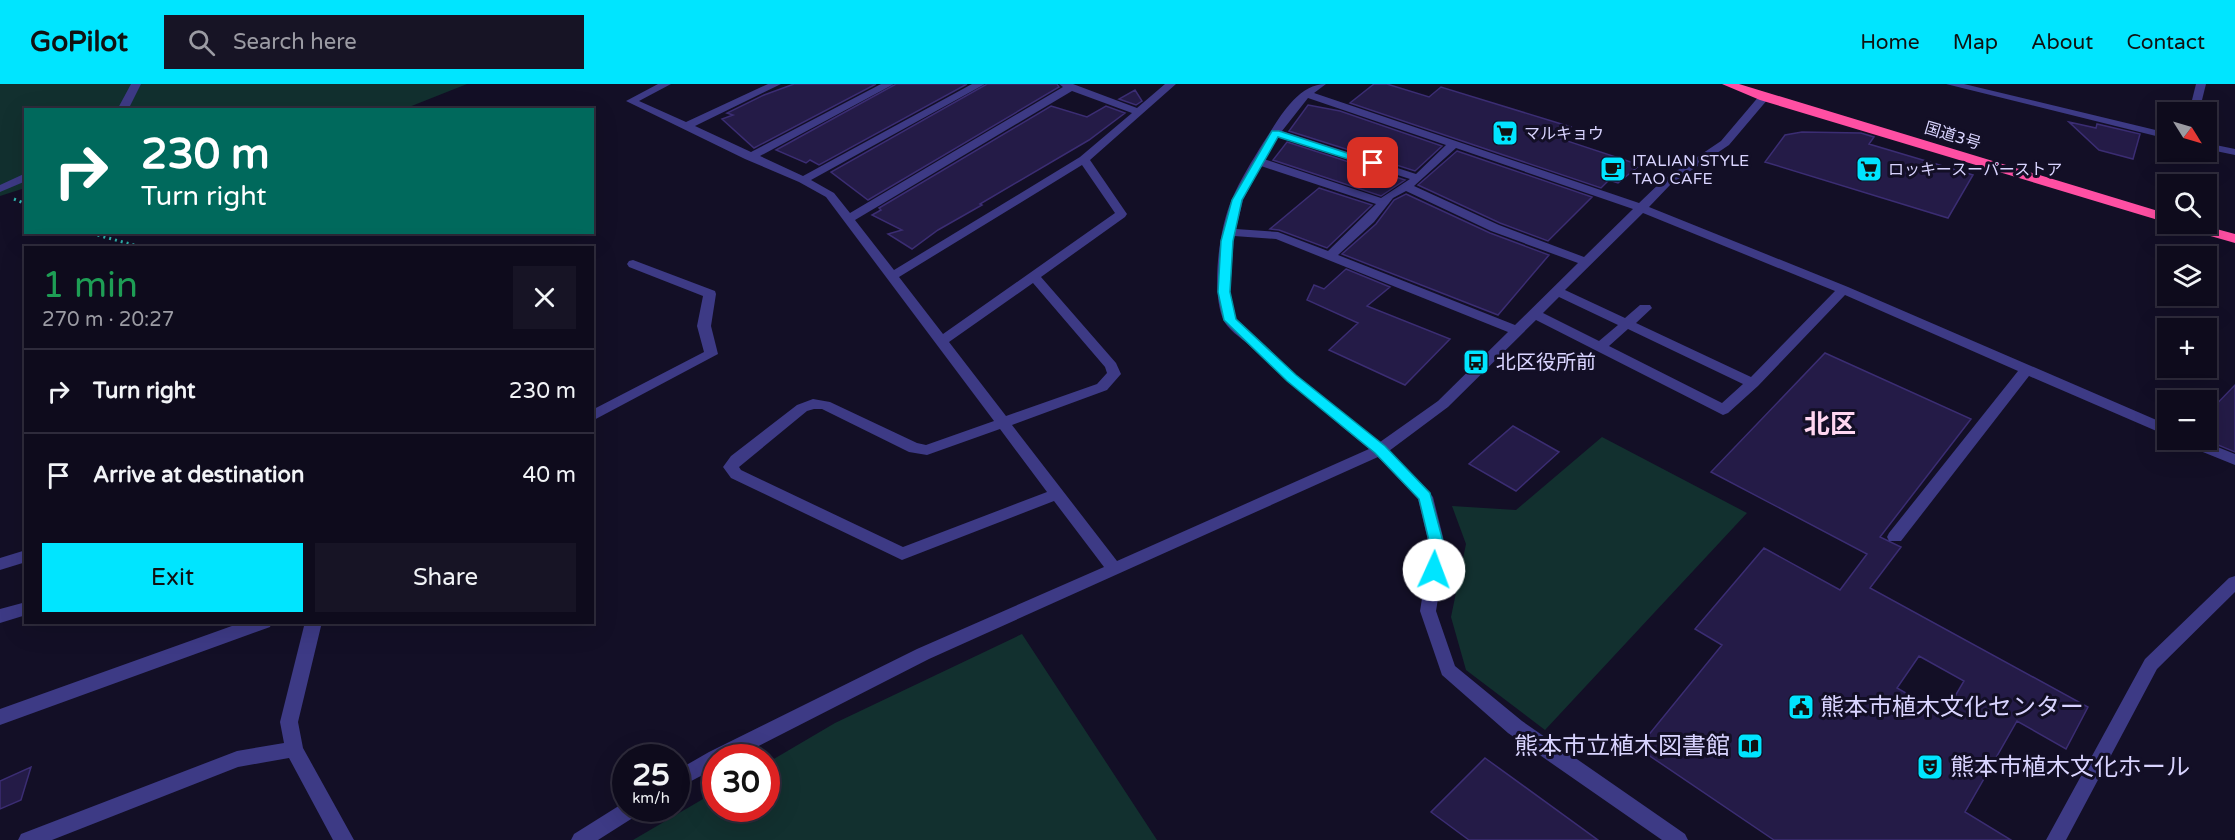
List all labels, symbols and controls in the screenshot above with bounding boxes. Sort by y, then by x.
search box [164,15,584,69]
text: GoPilot [30,25,128,59]
icon: search [185,26,218,59]
text: Search here [233,29,357,55]
text: Home [1860,30,1920,55]
text: Map [1953,30,1998,55]
text: About [2031,30,2093,55]
text: Contact [2126,30,2205,55]
north arrow [2157,102,2217,162]
map controls [2157,102,2217,450]
supermarket icon: マルキョウ [1490,118,1520,148]
street label: 国道3号 [1922,118,1983,154]
place label: マルキョウ [1524,124,1604,144]
text: 230 m [141,129,270,180]
icon: right [42,132,120,210]
pin [1347,137,1398,188]
icon: arrive [1356,146,1389,179]
place label: ITALIAN STYLE TAO CAFE [1632,151,1749,189]
cafe icon: ITALIAN STYLE TAO CAFE [1598,154,1628,184]
supermarket icon: ロッキースーパーストア [1854,154,1884,184]
place label: ロッキースーパーストア [1888,160,2062,180]
button: search [2157,174,2217,234]
text: Turn right [141,180,267,213]
button: layers [2157,246,2217,306]
text: 1 min [42,264,138,307]
button: close [513,266,576,329]
text: 270 m · 20:27 [42,308,174,332]
button: + [2157,318,2217,378]
bus stop icon: 北区役所前 [1461,347,1491,377]
place label: 北区役所前 [1496,351,1596,375]
icon: right [42,375,75,408]
text: Turn right [93,378,195,404]
text: 230 m [509,378,576,404]
button: − [2157,390,2217,450]
district label: 北区 [1804,409,1856,440]
icon: arrive [42,459,75,492]
text: Arrive at destination [93,462,304,488]
text: 40 m [522,462,576,488]
position arrow [1402,538,1466,602]
button: Exit [42,543,303,612]
button: Share [315,543,576,612]
public building icon: 熊本市植木文化センター [1786,692,1816,722]
place label: 熊本市植木文化センター [1820,693,2084,722]
library icon: 熊本市立植木図書館 [1735,731,1765,761]
place label: 熊本市立植木図書館 [1514,732,1730,761]
speed limit sign: 30 [702,744,780,822]
theatre icon: 熊本市植木文化ホール [1915,752,1945,782]
place label: 熊本市植木文化ホール [1950,753,2190,782]
text: 25 [632,757,670,794]
text: km/h [632,789,670,807]

